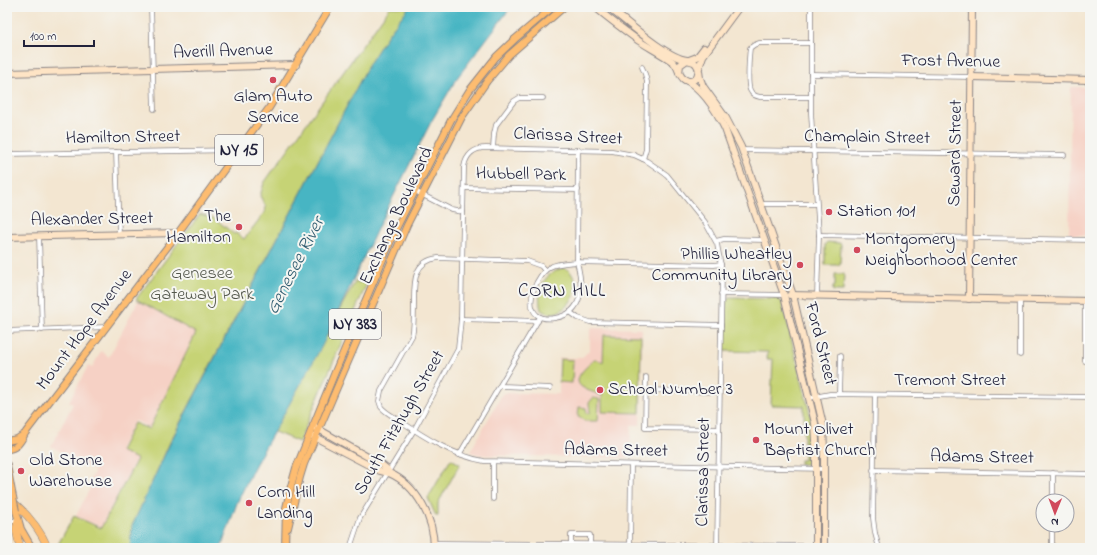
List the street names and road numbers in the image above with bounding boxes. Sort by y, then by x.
street label: Averill Avenue [173,37,274,67]
street label: Frost Avenue [900,48,1001,76]
street label: Seward Street [942,99,970,207]
street label: Clarissa Street [513,121,623,153]
street label: Hamilton Street [66,124,180,152]
street label: Champlain Street [804,124,930,152]
road number: NY 15 [215,135,263,165]
street label: Exchange Boulevard [354,143,441,290]
street label: Hubbell Park [476,161,566,189]
street label: Alexander Street [31,206,153,234]
street label: Mount Hope Avenue [31,263,140,396]
street label: Ford Street [797,299,843,388]
road number: NY 383 [329,309,381,339]
street label: South Fitzhugh Street [348,346,453,501]
street label: Tremont Street [894,368,1006,394]
street label: Clarissa Street [690,417,718,527]
street label: Adams Street [564,437,668,465]
street label: Adams Street [930,444,1034,472]

